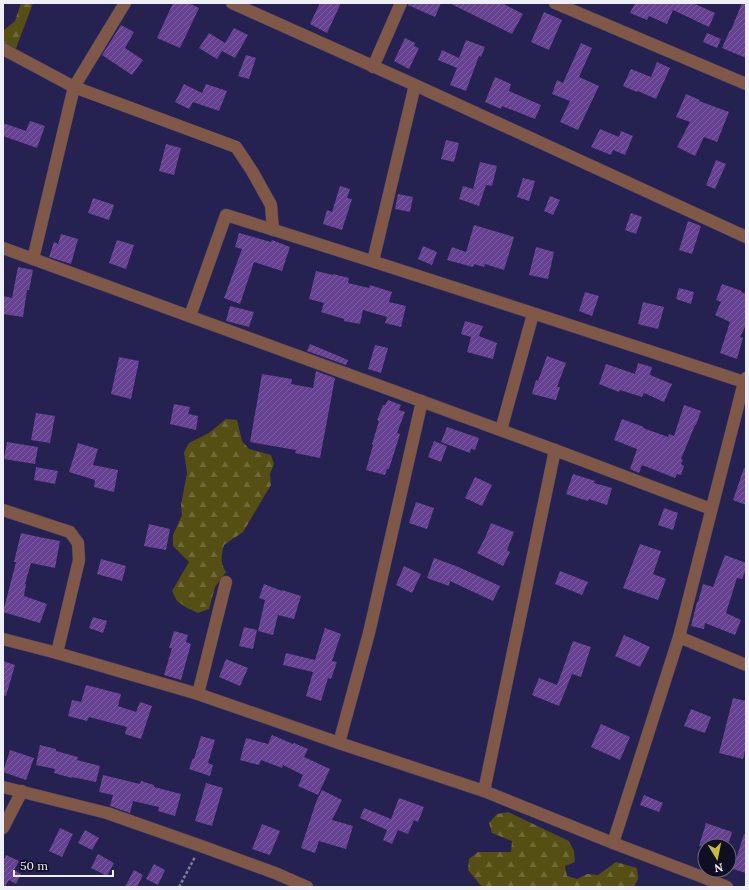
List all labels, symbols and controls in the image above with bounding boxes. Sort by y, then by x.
north arrow [697,838,737,878]
scale bar [14,852,113,878]
text: 50 m [20,858,48,873]
text: N [713,860,724,876]

